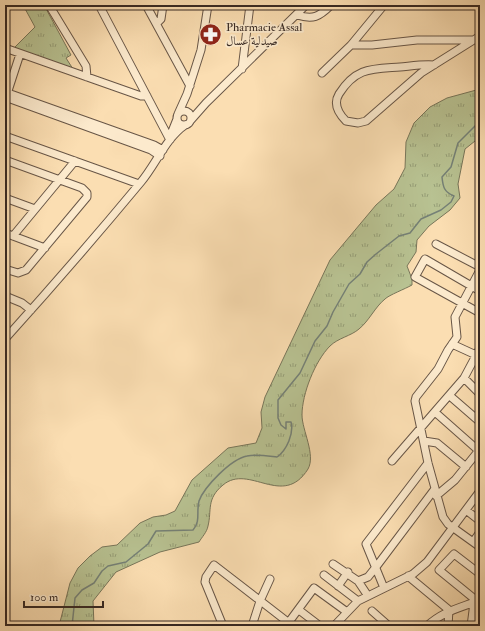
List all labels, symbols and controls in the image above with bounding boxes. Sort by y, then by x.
place label: Pharmacie Assal صيدلية عسال [226,20,302,49]
pharmacy icon: Pharmacie Assal صيدلية عسال [198,21,224,47]
scale bar [24,583,103,609]
text: 100 m [30,590,59,605]

